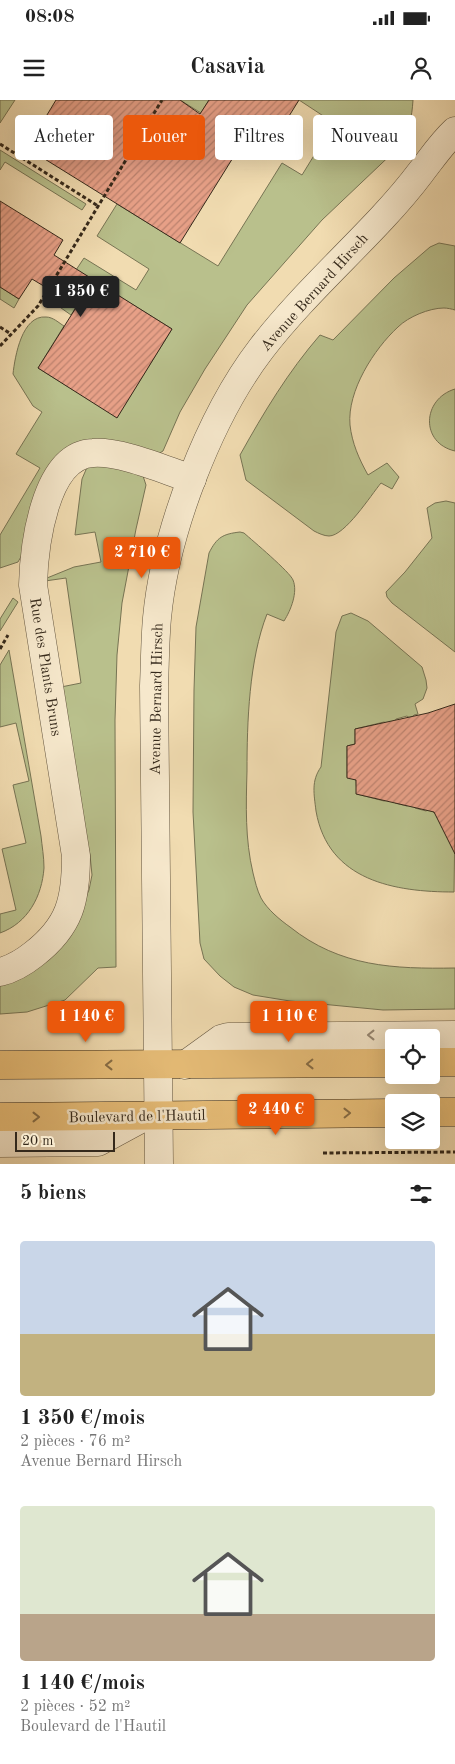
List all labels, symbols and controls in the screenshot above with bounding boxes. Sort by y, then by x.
text: 08:08 [25,8,74,27]
icon: menu [20,54,48,82]
icon: person [407,54,435,82]
text: Casavia [190,56,265,78]
chip: Acheter [15,115,113,160]
chip: Louer [123,115,205,160]
chip: Filtres [215,115,303,160]
chip: Nouveau [313,115,416,160]
street label: Avenue Bernard Hirsch [259,231,372,355]
pin: 1 350 € [35,276,127,318]
text: 1 350 € [53,284,109,300]
pin: 2 710 € [96,536,188,579]
text: 2 710 € [114,545,170,561]
street label: Rue des Plants Bruns [26,597,63,738]
street label: Avenue Bernard Hirsch [149,623,166,775]
pin: 1 140 € [40,1000,132,1043]
pin: 1 110 € [243,1000,335,1043]
text: 1 140 € [58,1009,114,1025]
text: 1 110 € [261,1009,317,1025]
map controls [385,1029,440,1149]
button: locate [385,1029,440,1084]
one-way arrow [367,1030,375,1040]
one-way arrow [306,1059,314,1069]
one-way arrow [105,1060,112,1070]
pin: 2 440 € [230,1094,322,1136]
button: layers [385,1094,440,1149]
text: 2 440 € [248,1102,304,1118]
one-way arrow [343,1108,351,1119]
street label: Boulevard de l'Hautil [68,1109,206,1126]
one-way arrow [32,1112,40,1122]
scale bar [15,1129,115,1152]
text: 20 m [22,1134,53,1148]
icon: filters [407,1180,435,1208]
text: 5 biens [20,1183,86,1204]
icon: home [183,1274,273,1364]
text: 1 350 €/mois [20,1408,145,1429]
text: 2 pièces · 76 m² [20,1434,130,1450]
text: Avenue Bernard Hirsch [20,1454,182,1470]
icon: home [183,1539,273,1629]
text: 1 140 €/mois [20,1673,145,1694]
text: 2 pièces · 52 m² [20,1699,130,1715]
text: Boulevard de l'Hautil [20,1719,166,1735]

